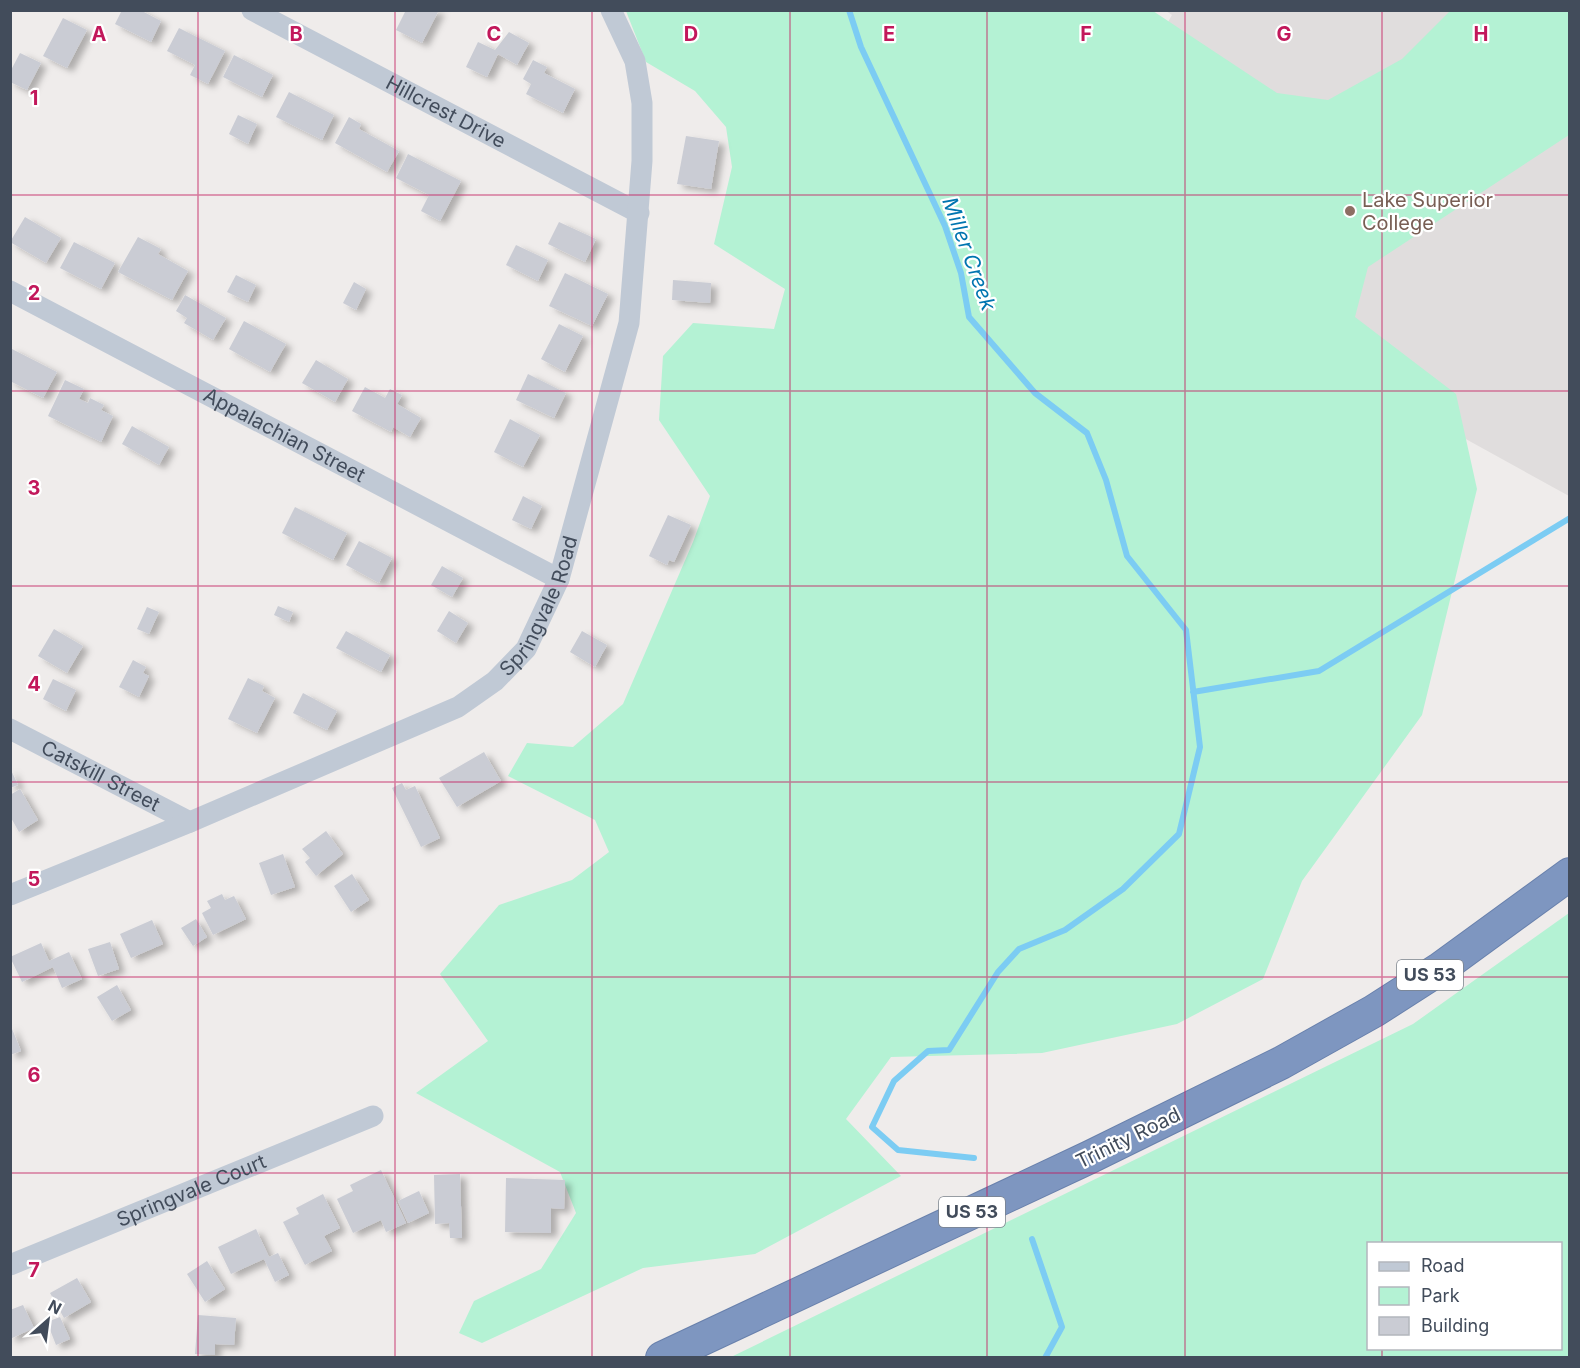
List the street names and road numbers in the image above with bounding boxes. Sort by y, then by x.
street label: Hillcrest Drive [382,70,510,153]
street label: Appalachian Street [200,383,370,487]
street label: Springvale Road [494,533,582,681]
street label: Catskill Street [37,735,164,817]
road number: US 53 [1397,960,1463,990]
street label: Trinity Road [1072,1102,1184,1174]
street label: Springvale Court [113,1149,270,1232]
road number: US 53 [939,1197,1005,1227]

